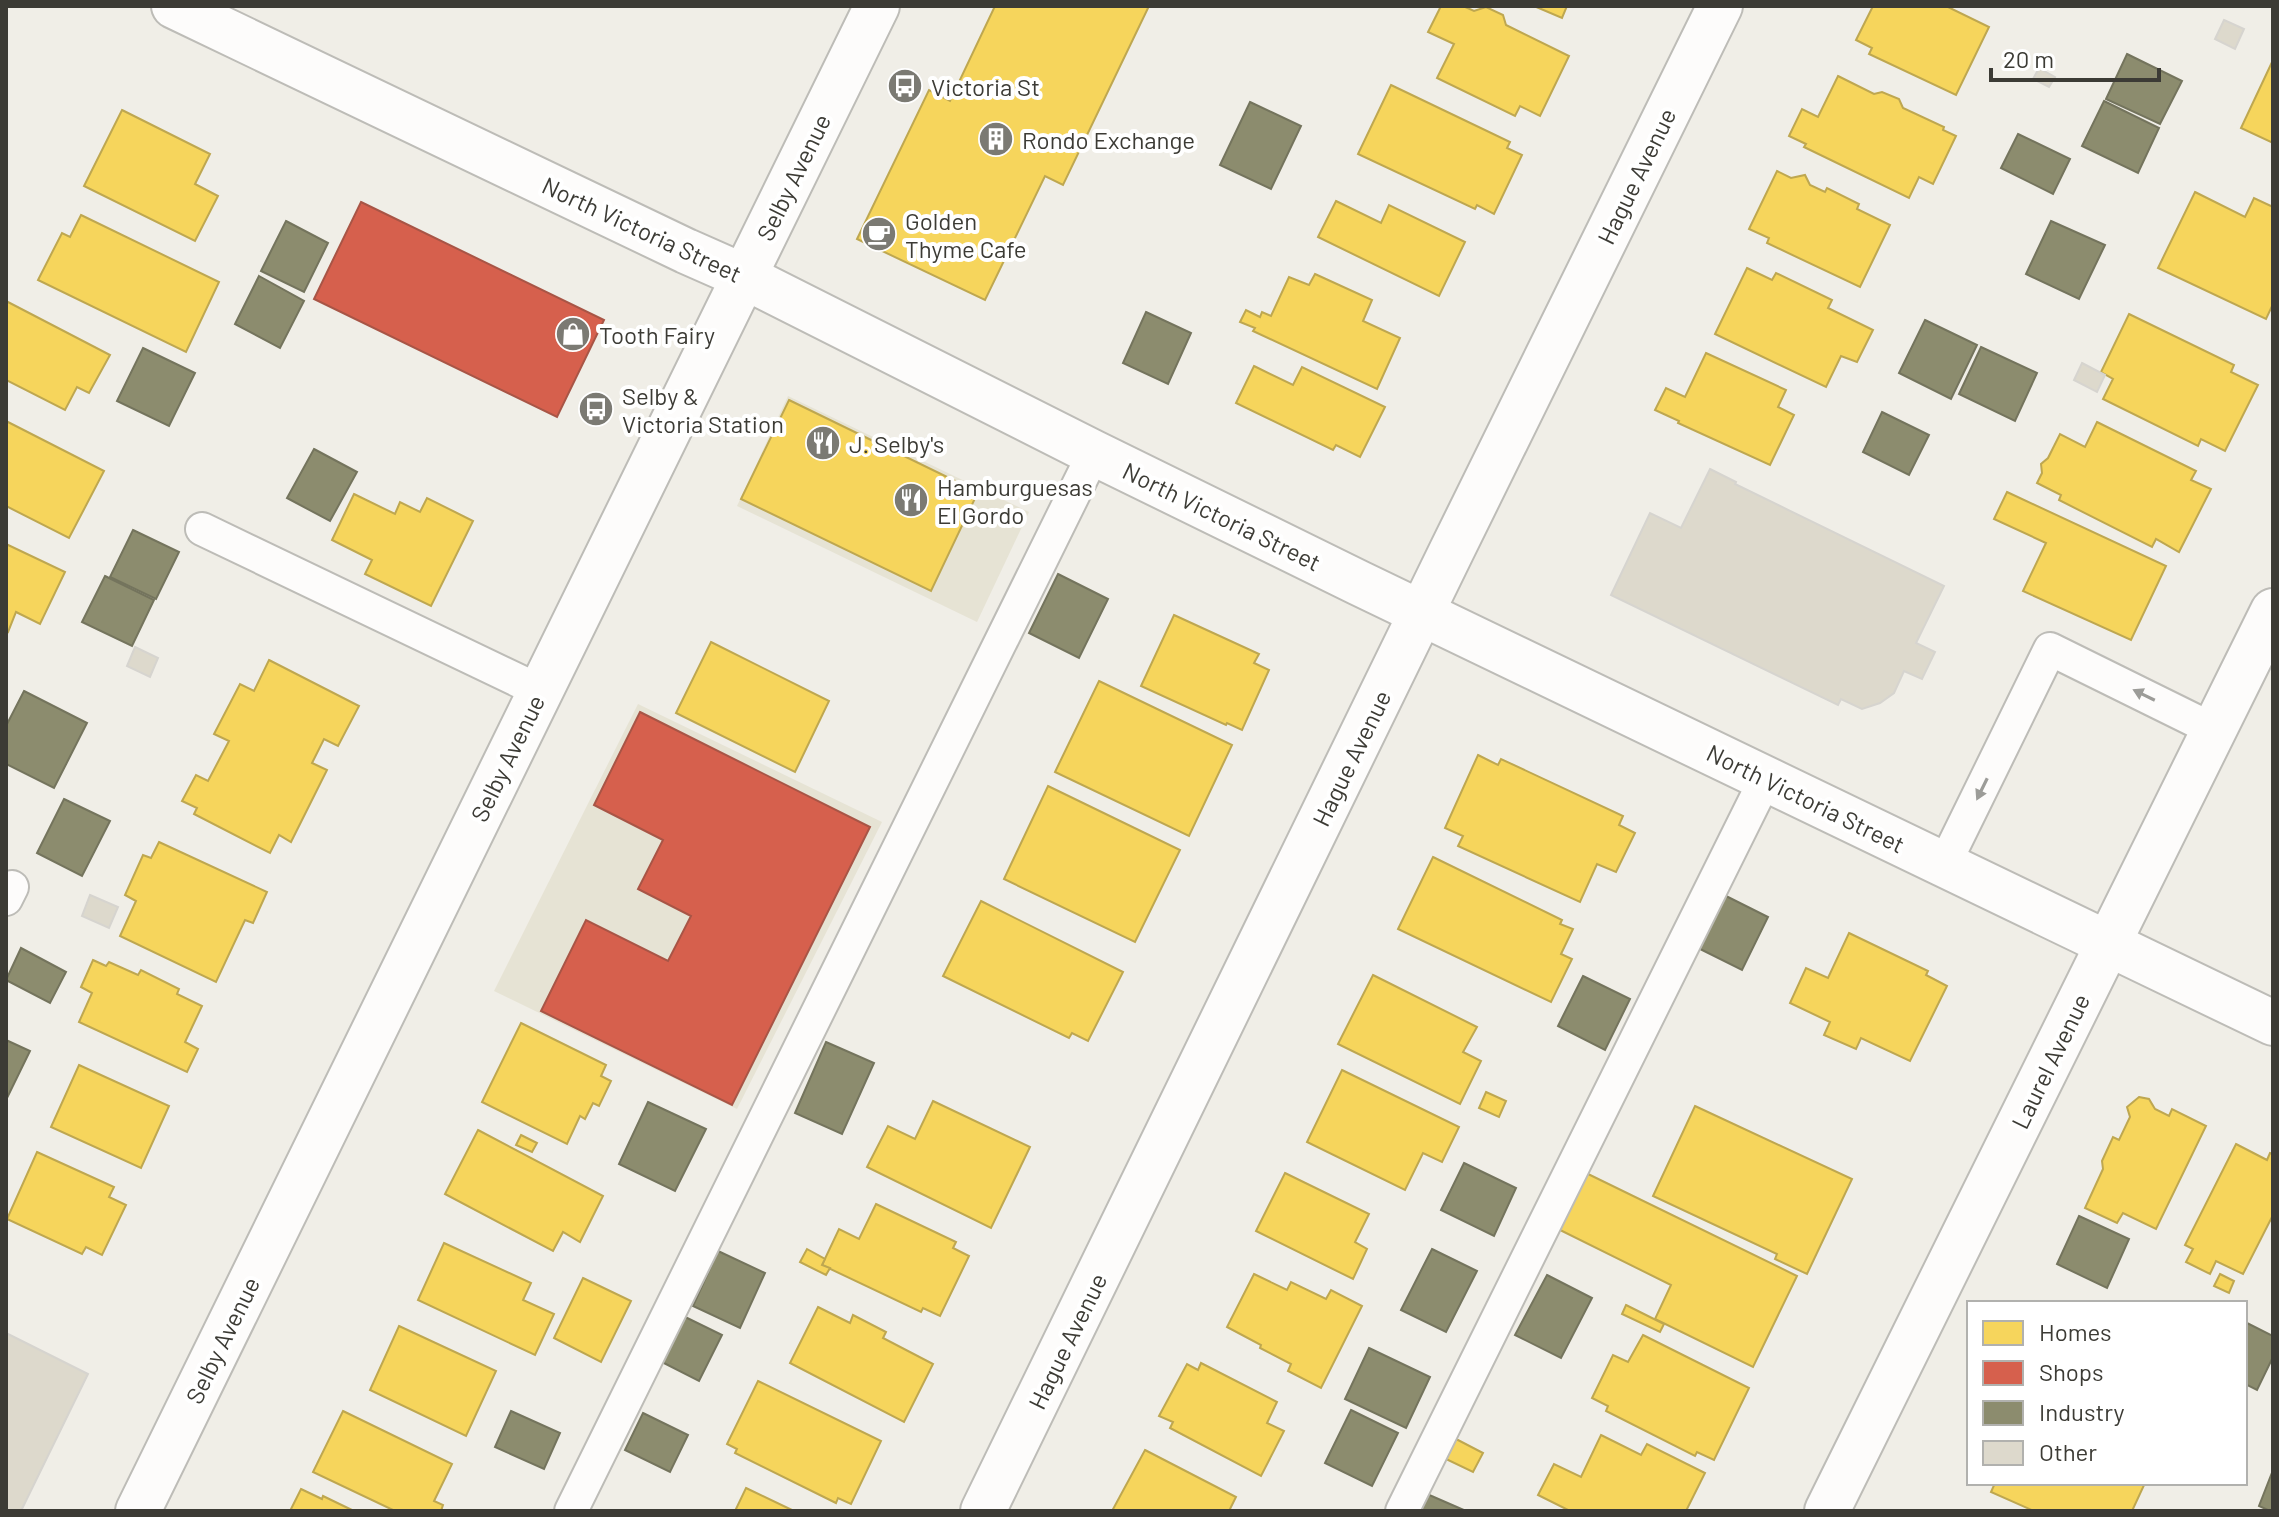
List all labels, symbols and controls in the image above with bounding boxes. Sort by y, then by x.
scale bar [1991,32,2159,82]
text: 20 m [2003,44,2054,73]
bus stop icon: Victoria St [886,67,924,105]
place label: Victoria St [931,72,1040,101]
street label: Hague Avenue [1591,103,1681,249]
street label: Selby Avenue [750,109,836,245]
building icon: Rondo Exchange [977,120,1015,158]
place label: Rondo Exchange [1022,125,1195,154]
street label: North Victoria Street [538,170,746,288]
place label: Golden Thyme Cafe [905,206,1027,263]
cafe icon: Golden Thyme Cafe [860,215,898,253]
shop icon: Tooth Fairy [554,315,592,353]
place label: Tooth Fairy [599,320,715,349]
place label: Selby & Victoria Station [622,381,784,438]
bus stop icon: Selby & Victoria Station [577,390,615,428]
restaurant icon: J. Selby's [804,424,842,462]
place label: J. Selby's [849,429,944,458]
street label: North Victoria Street [1118,456,1326,576]
place label: Hamburguesas El Gordo [937,472,1093,529]
restaurant icon: Hamburguesas El Gordo [892,481,930,519]
street label: Hague Avenue [1306,685,1396,831]
one-way arrow [2132,688,2156,702]
street label: Selby Avenue [464,690,550,826]
street label: North Victoria Street [1702,738,1910,858]
one-way arrow [1975,777,1989,800]
street label: Laurel Avenue [2005,989,2095,1133]
street label: Hague Avenue [1022,1268,1112,1414]
street label: Selby Avenue [179,1272,265,1408]
legend [1967,1301,2247,1485]
text: Homes [2039,1317,2112,1346]
text: Shops [2039,1357,2104,1386]
text: Industry [2039,1397,2125,1426]
text: Other [2039,1437,2097,1466]

